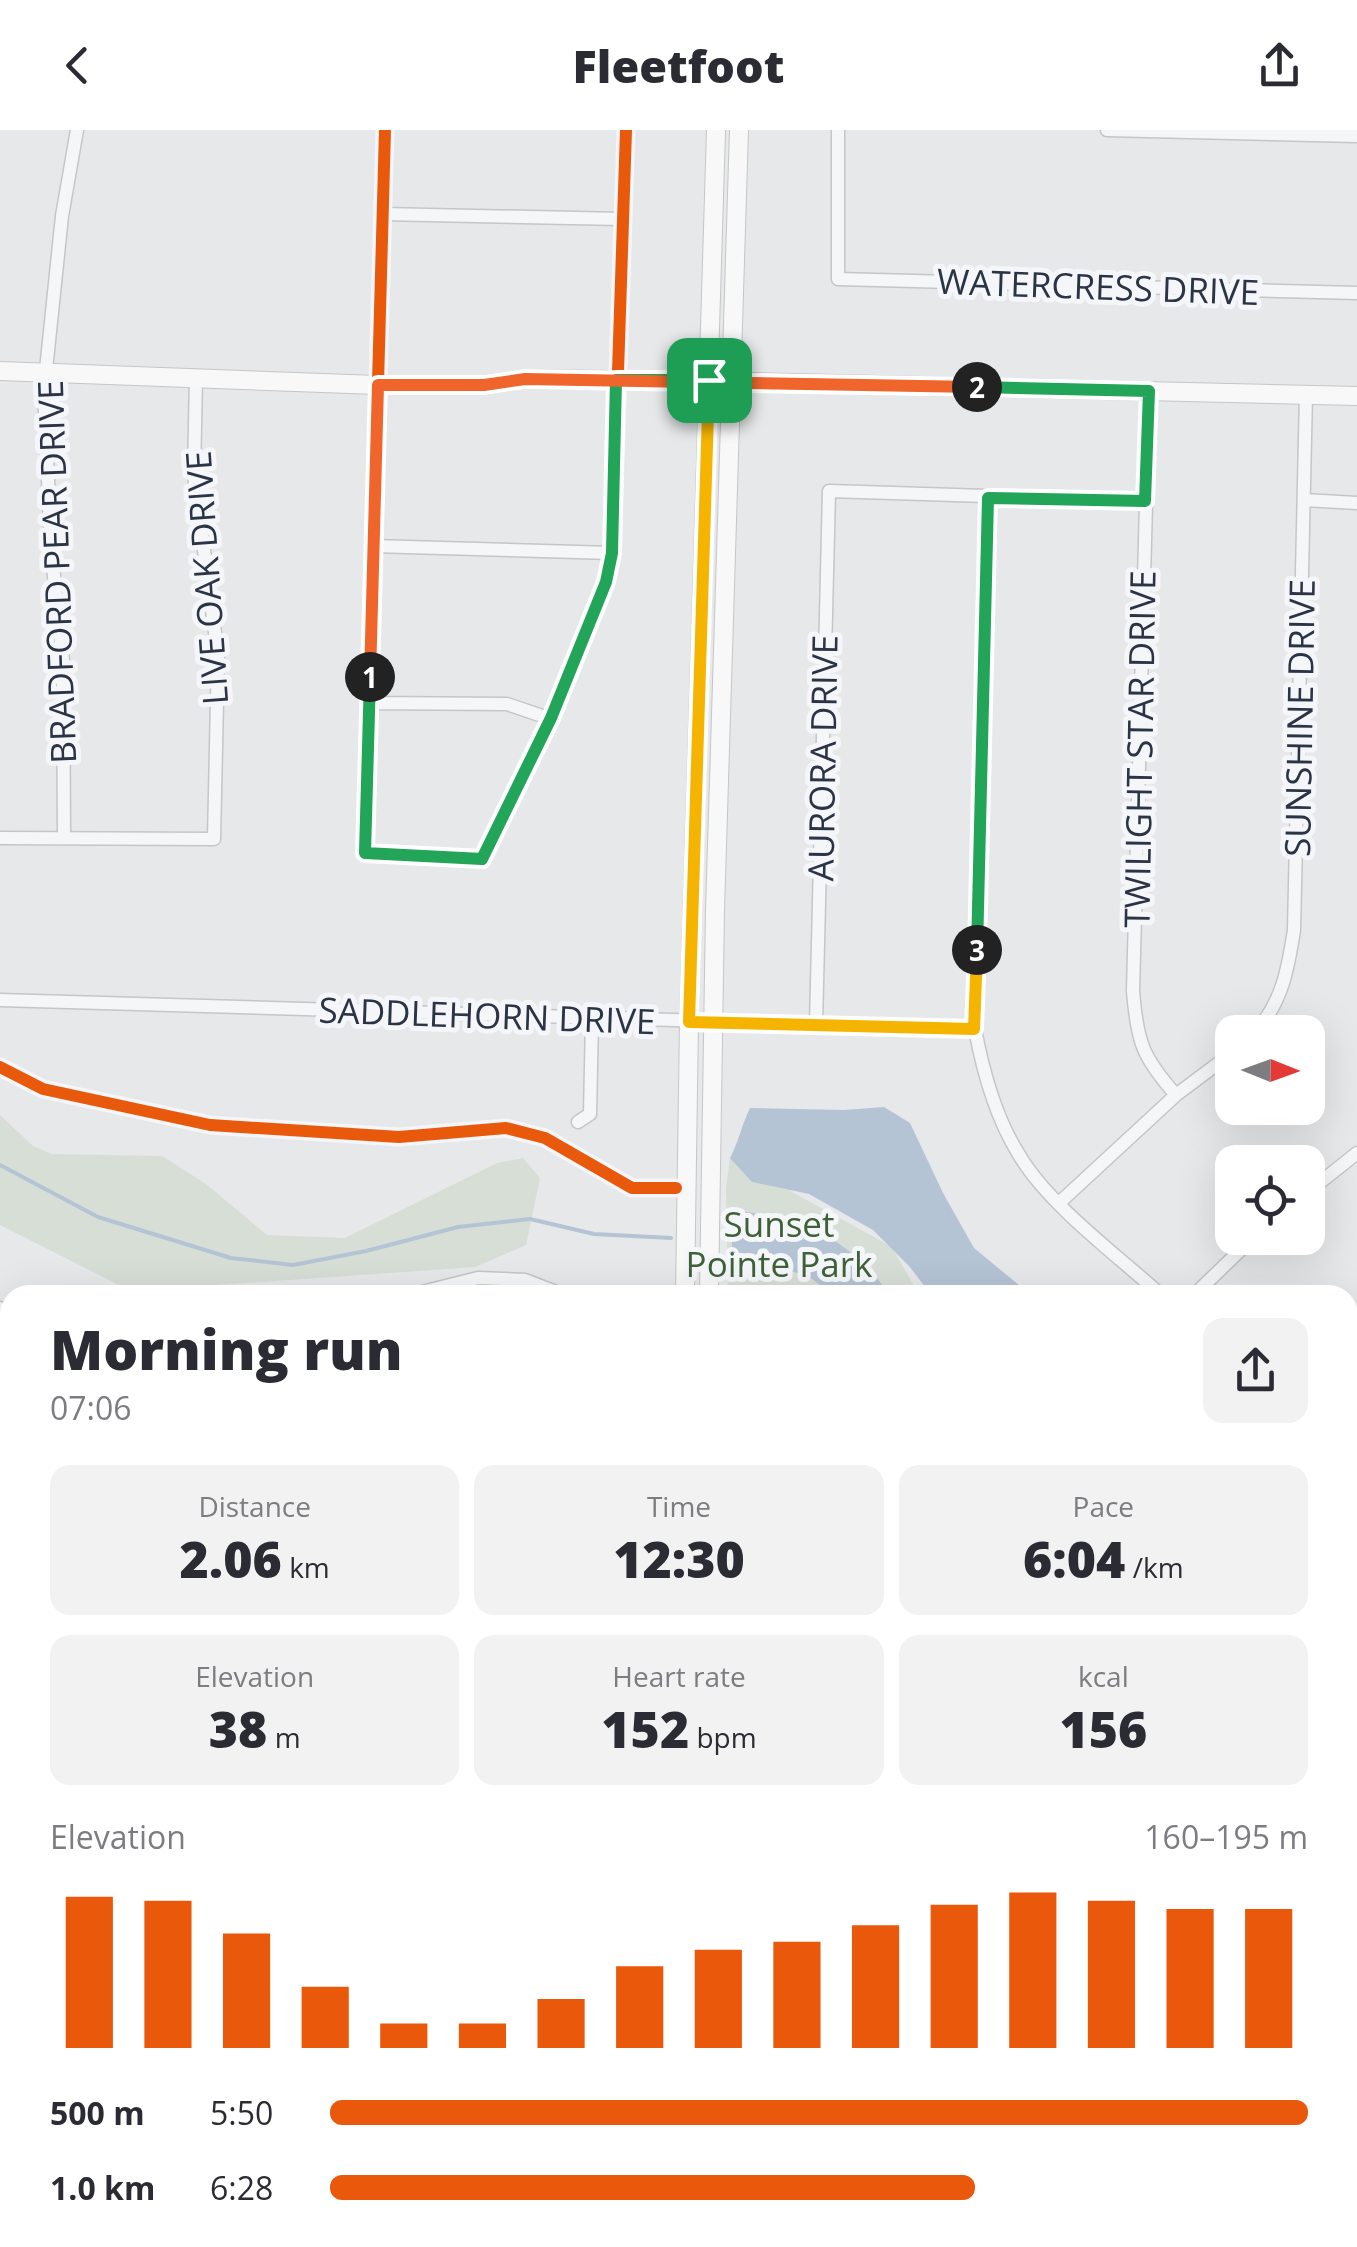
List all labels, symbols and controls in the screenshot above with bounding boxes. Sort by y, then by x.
text: Fleetfoot [573,35,784,96]
icon: back [50,38,105,93]
icon: share [1252,38,1307,93]
street label: WATERCRESS DRIVE [936,257,1260,315]
pin [667,338,752,423]
icon: arrive [682,353,737,408]
pin: 2 [952,362,1002,412]
text: 2 [969,368,985,406]
street label: BRADFORD PEAR DRIVE [26,380,86,764]
street label: LIVE OAK DRIVE [174,449,238,707]
street label: TWILIGHT STAR DRIVE [1112,570,1166,928]
street label: SUNSHINE DRIVE [1273,579,1325,857]
street label: AURORA DRIVE [796,634,848,882]
pin: 1 [345,652,395,702]
text: 1 [362,658,378,696]
pin: 3 [952,925,1002,975]
text: 3 [969,931,985,969]
street label: SADDLEHORN DRIVE [318,986,656,1044]
north arrow [1215,1015,1325,1125]
map controls [1215,1015,1325,1255]
button: locate [1215,1145,1325,1255]
park label: Sunset Pointe Park [686,1200,873,1287]
text: Morning run [50,1311,403,1386]
button: share [1203,1318,1308,1423]
text: 07:06 [50,1386,132,1429]
text: Distance [198,1487,311,1525]
text: Time [647,1487,711,1525]
text: Pace [1073,1487,1134,1525]
text: 2.06 [180,1525,282,1593]
text: 12:30 [613,1525,745,1593]
text: 6:04 [1023,1525,1125,1593]
text: km [282,1548,330,1586]
text: /km [1125,1548,1184,1586]
text: Elevation [195,1657,314,1695]
text: Heart rate [612,1657,746,1695]
text: kcal [1078,1657,1129,1695]
text: 38 [209,1695,267,1763]
text: 152 [601,1695,689,1763]
text: 156 [1059,1695,1147,1763]
text: m [267,1718,301,1756]
text: bpm [689,1718,757,1756]
text: Elevation [50,1815,186,1858]
text: 160–195 m [1144,1815,1308,1858]
text: 500 m [50,2091,145,2134]
text: 5:50 [210,2091,273,2134]
text: 1.0 km [50,2166,155,2209]
text: 6:28 [210,2166,273,2209]

